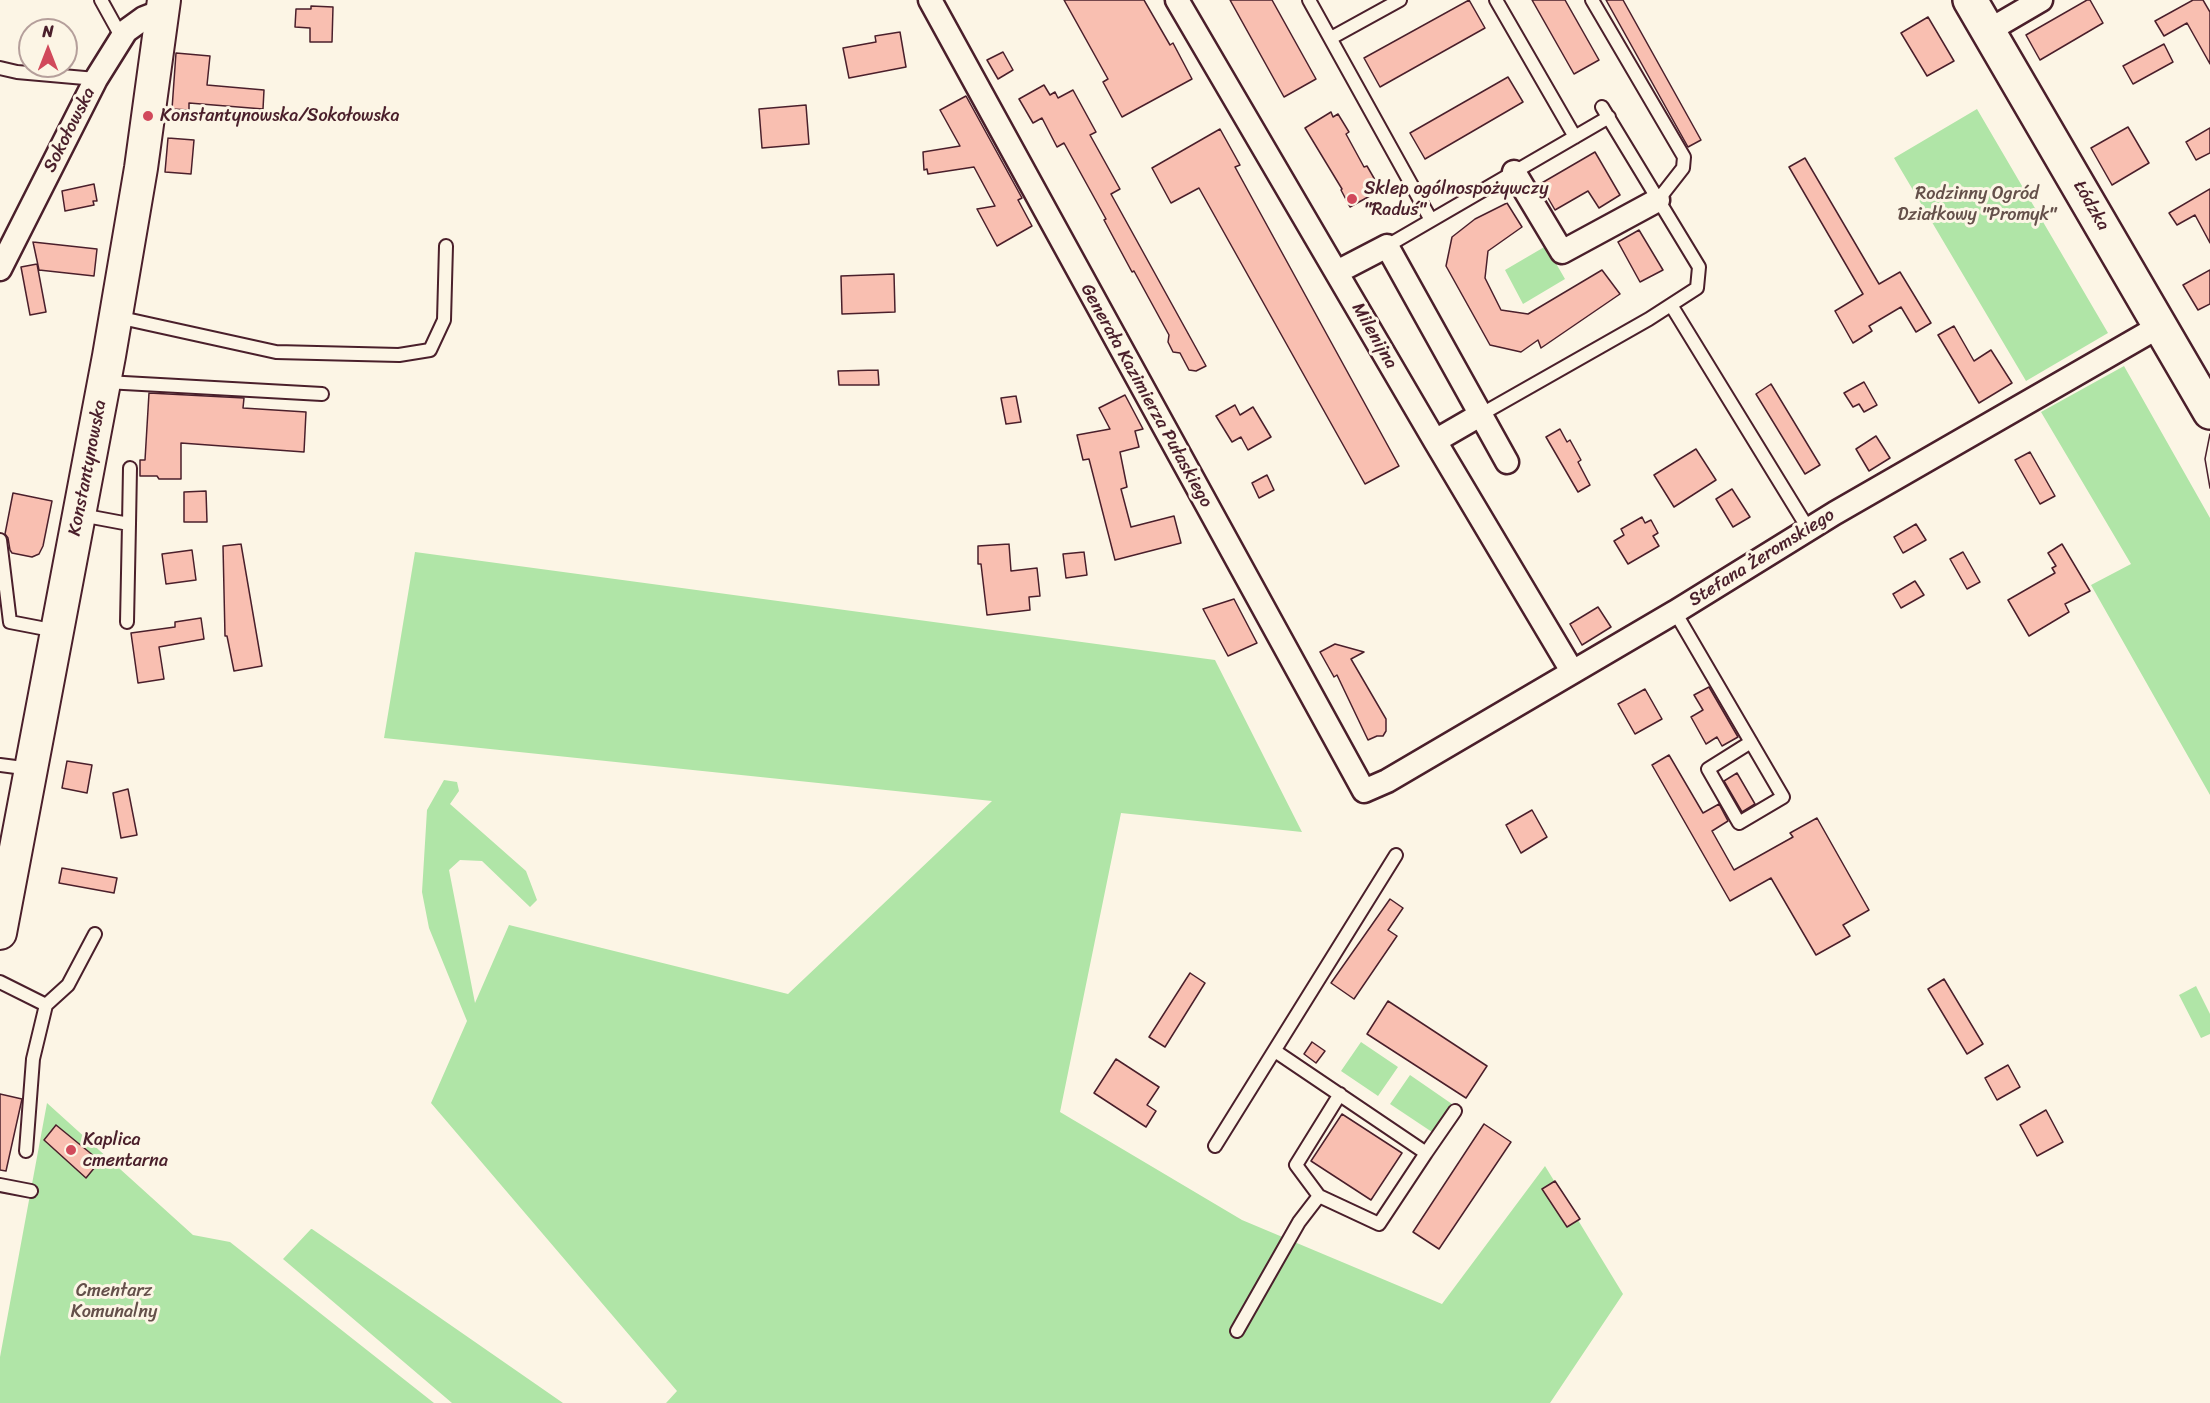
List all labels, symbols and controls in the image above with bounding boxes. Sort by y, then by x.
text: N [42,17,54,46]
north arrow [18,18,78,78]
street label: Sokołowska [39,84,101,176]
place label: Konstantynowska/Sokołowska [160,105,399,127]
marker: Konstantynowska/Sokołowska [141,109,155,123]
street label: Łódzka [2068,177,2114,235]
place label: Sklep ogólnospożywczy "Raduś" [1364,178,1549,220]
park label: Rodzinny Ogród Działkowy "Promyk" [1897,183,2057,226]
marker: Sklep ogólnospożywczy "Raduś" [1345,192,1359,206]
street label: Generała Kazimierza Pułaskiego [1075,280,1217,512]
street label: Milenijna [1346,299,1402,373]
street label: Konstantynowska [64,398,112,538]
street label: Stefana Żeromskiego [1685,504,1839,612]
place label: Kaplica cmentarna [83,1129,168,1172]
marker: Kaplica cmentarna [64,1143,78,1157]
park label: Cmentarz Komunalny [71,1280,157,1322]

